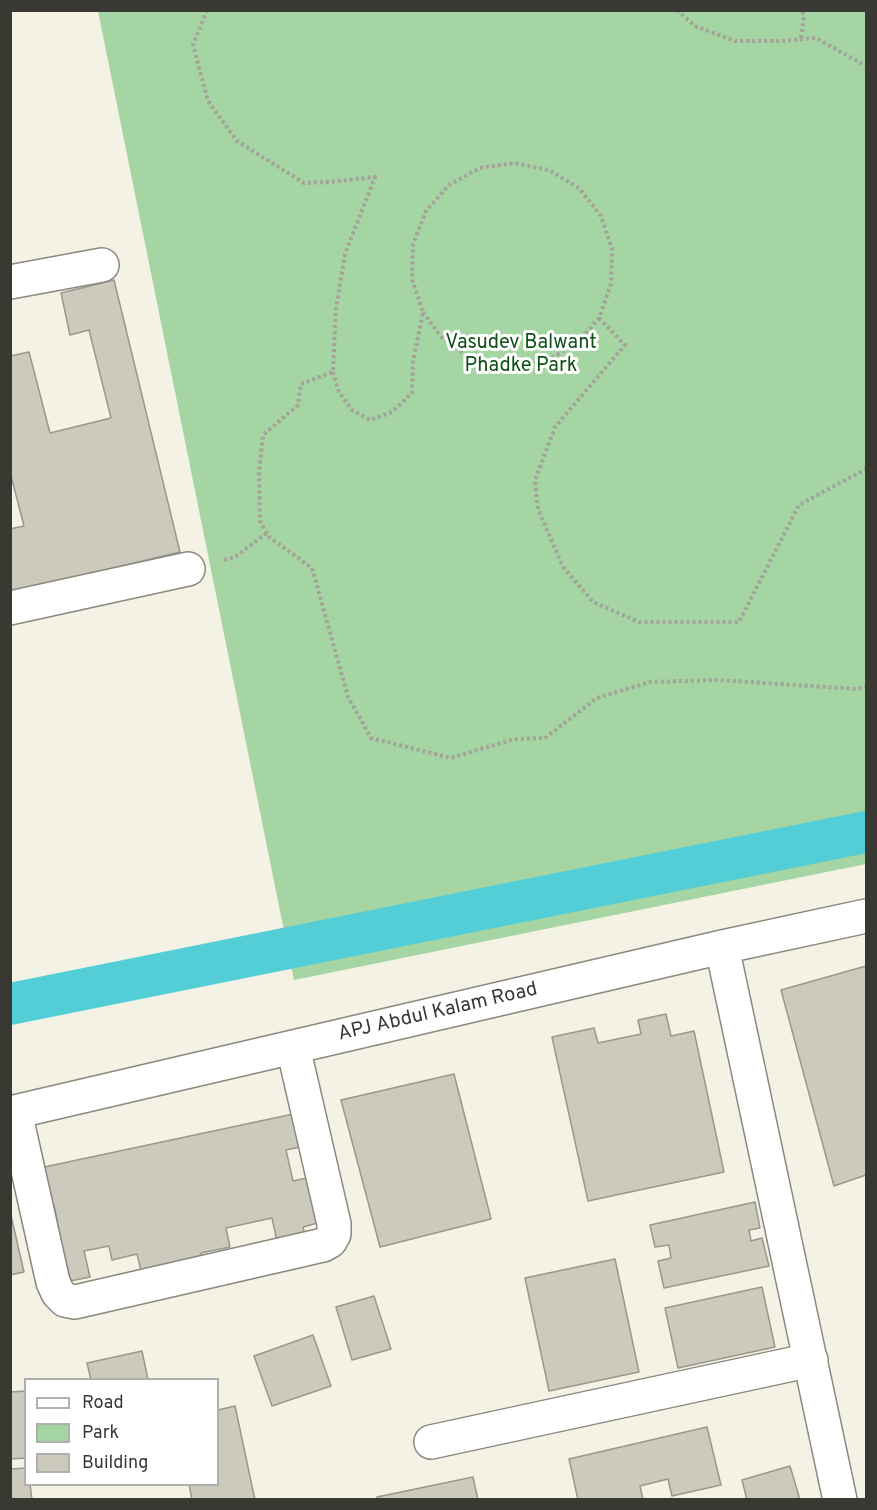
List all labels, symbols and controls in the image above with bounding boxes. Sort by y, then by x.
park label: Vasudev Balwant Phadke Park [445,332,597,379]
street label: APJ Abdul Kalam Road [336,978,540,1048]
legend [24,1378,219,1486]
text: Road [82,1392,124,1415]
text: Park [82,1422,119,1445]
text: Building [82,1452,148,1475]

